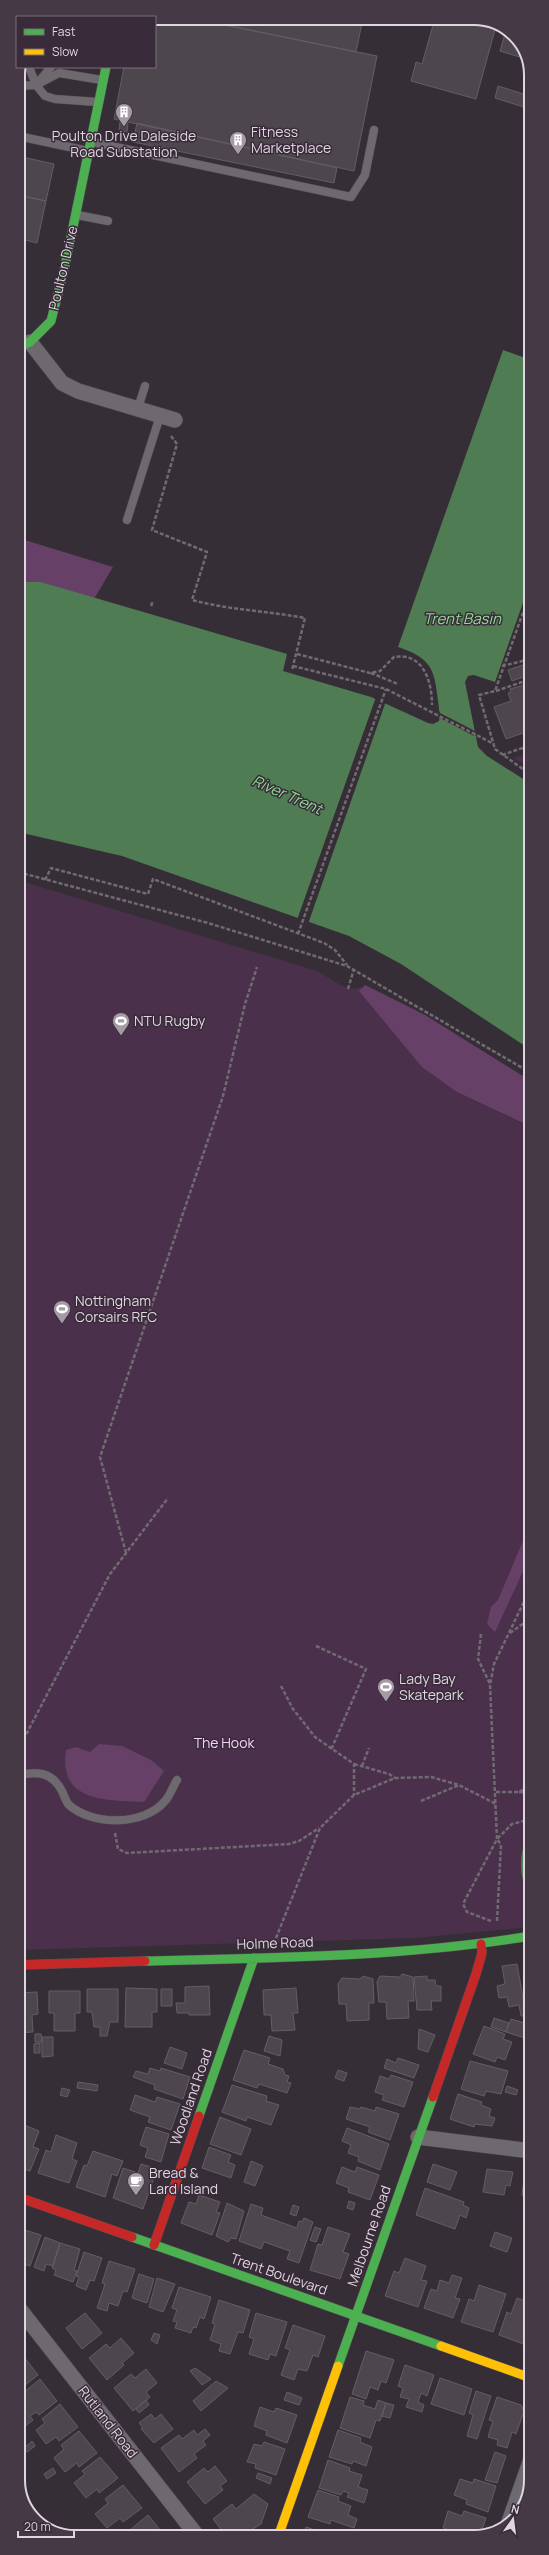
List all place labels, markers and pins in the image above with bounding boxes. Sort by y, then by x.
building icon: Poulton Drive Daleside Road Substation [114,102,134,127]
place label: Fitness Marketplace [251,122,331,157]
place label: Poulton Drive Daleside Road Substation [52,126,196,161]
building icon: Fitness Marketplace [228,130,248,155]
sports icon: NTU Rugby [111,1011,131,1036]
place label: NTU Rugby [134,1011,206,1030]
place label: Nottingham Corsairs RFC [75,1291,157,1326]
sports icon: Nottingham Corsairs RFC [52,1299,72,1324]
place label: Lady Bay Skatepark [399,1669,465,1704]
sports icon: Lady Bay Skatepark [376,1677,396,1702]
place label: Bread & Lard Island [149,2163,218,2198]
cafe icon: Bread & Lard Island [126,2171,146,2196]

